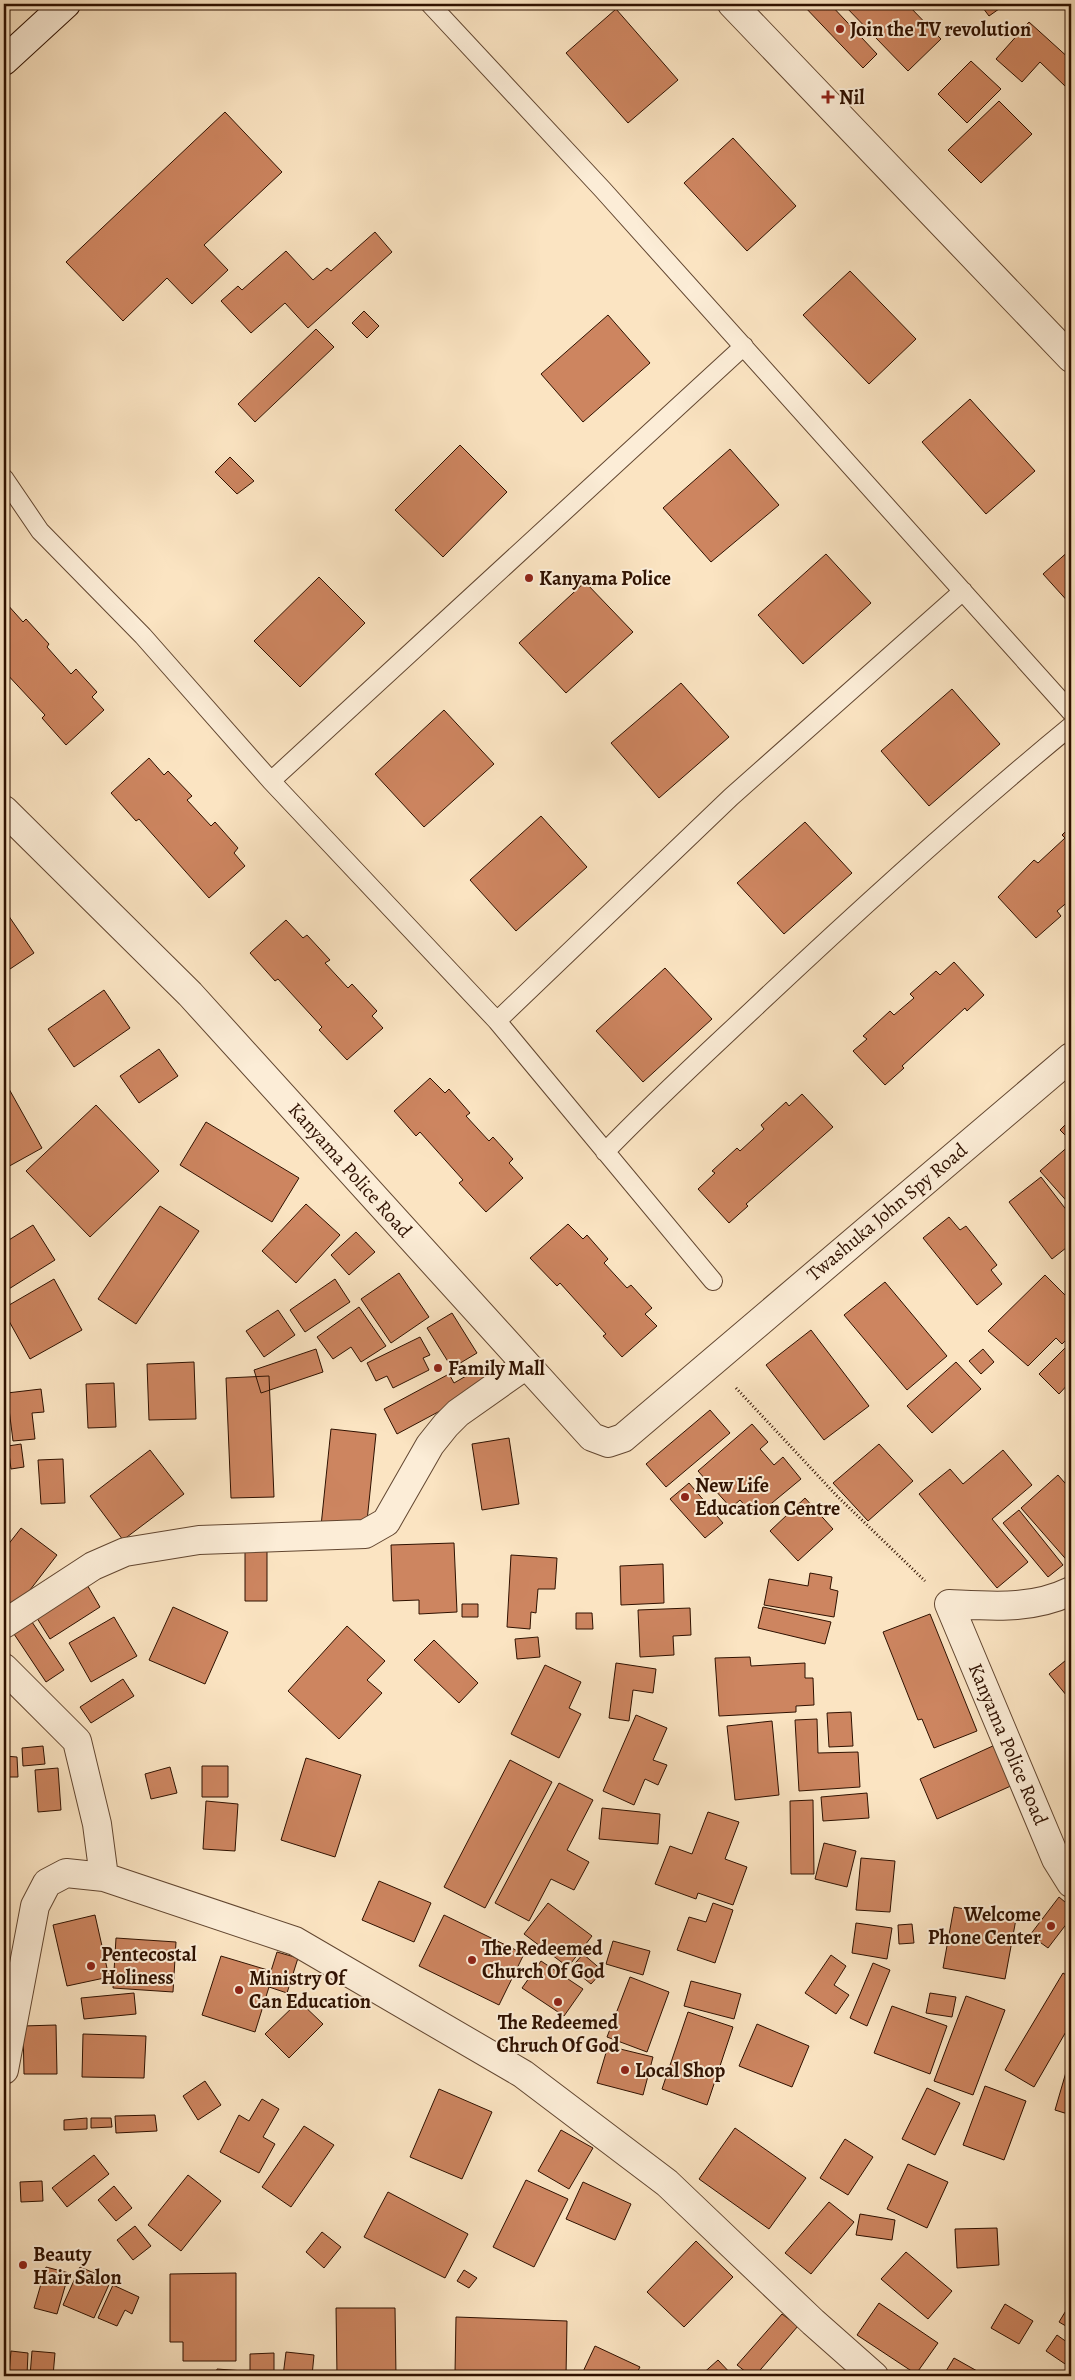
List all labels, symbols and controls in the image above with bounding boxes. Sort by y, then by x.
place label: Join the TV revolution [850,16,1031,43]
marker: Join the TV revolution [834,23,846,35]
place label: Nil [839,84,865,111]
marker: Nil [821,90,835,104]
place label: Kanyama Police [539,565,671,592]
marker: Kanyama Police [523,572,535,584]
street label: Kanyama Police Road [282,1097,418,1244]
street label: Twashuka John Spy Road [801,1137,973,1287]
place label: Family Mall [448,1355,546,1382]
marker: Family Mall [432,1362,444,1374]
place label: New Life Education Centre [695,1472,840,1522]
marker: New Life Education Centre [679,1491,691,1503]
street label: Kanyama Police Road [962,1659,1054,1829]
place label: Welcome Phone Center [928,1901,1041,1951]
marker: Welcome Phone Center [1045,1920,1057,1932]
place label: The Redeemed Church Of God [482,1935,605,1985]
place label: Pentecostal Holiness [101,1941,197,1991]
marker: The Redeemed Church Of God [466,1954,478,1966]
marker: Pentecostal Holiness [85,1960,97,1972]
place label: Ministry Of Can Education [249,1965,371,2015]
marker: Ministry Of Can Education [233,1984,245,1996]
marker: The Redeemed Chruch Of God [552,1996,564,2008]
place label: The Redeemed Chruch Of God [497,2009,620,2059]
place label: Local Shop [635,2057,726,2084]
marker: Local Shop [619,2064,631,2076]
place label: Beauty Hair Salon [33,2241,122,2291]
marker: Beauty Hair Salon [17,2259,29,2271]

